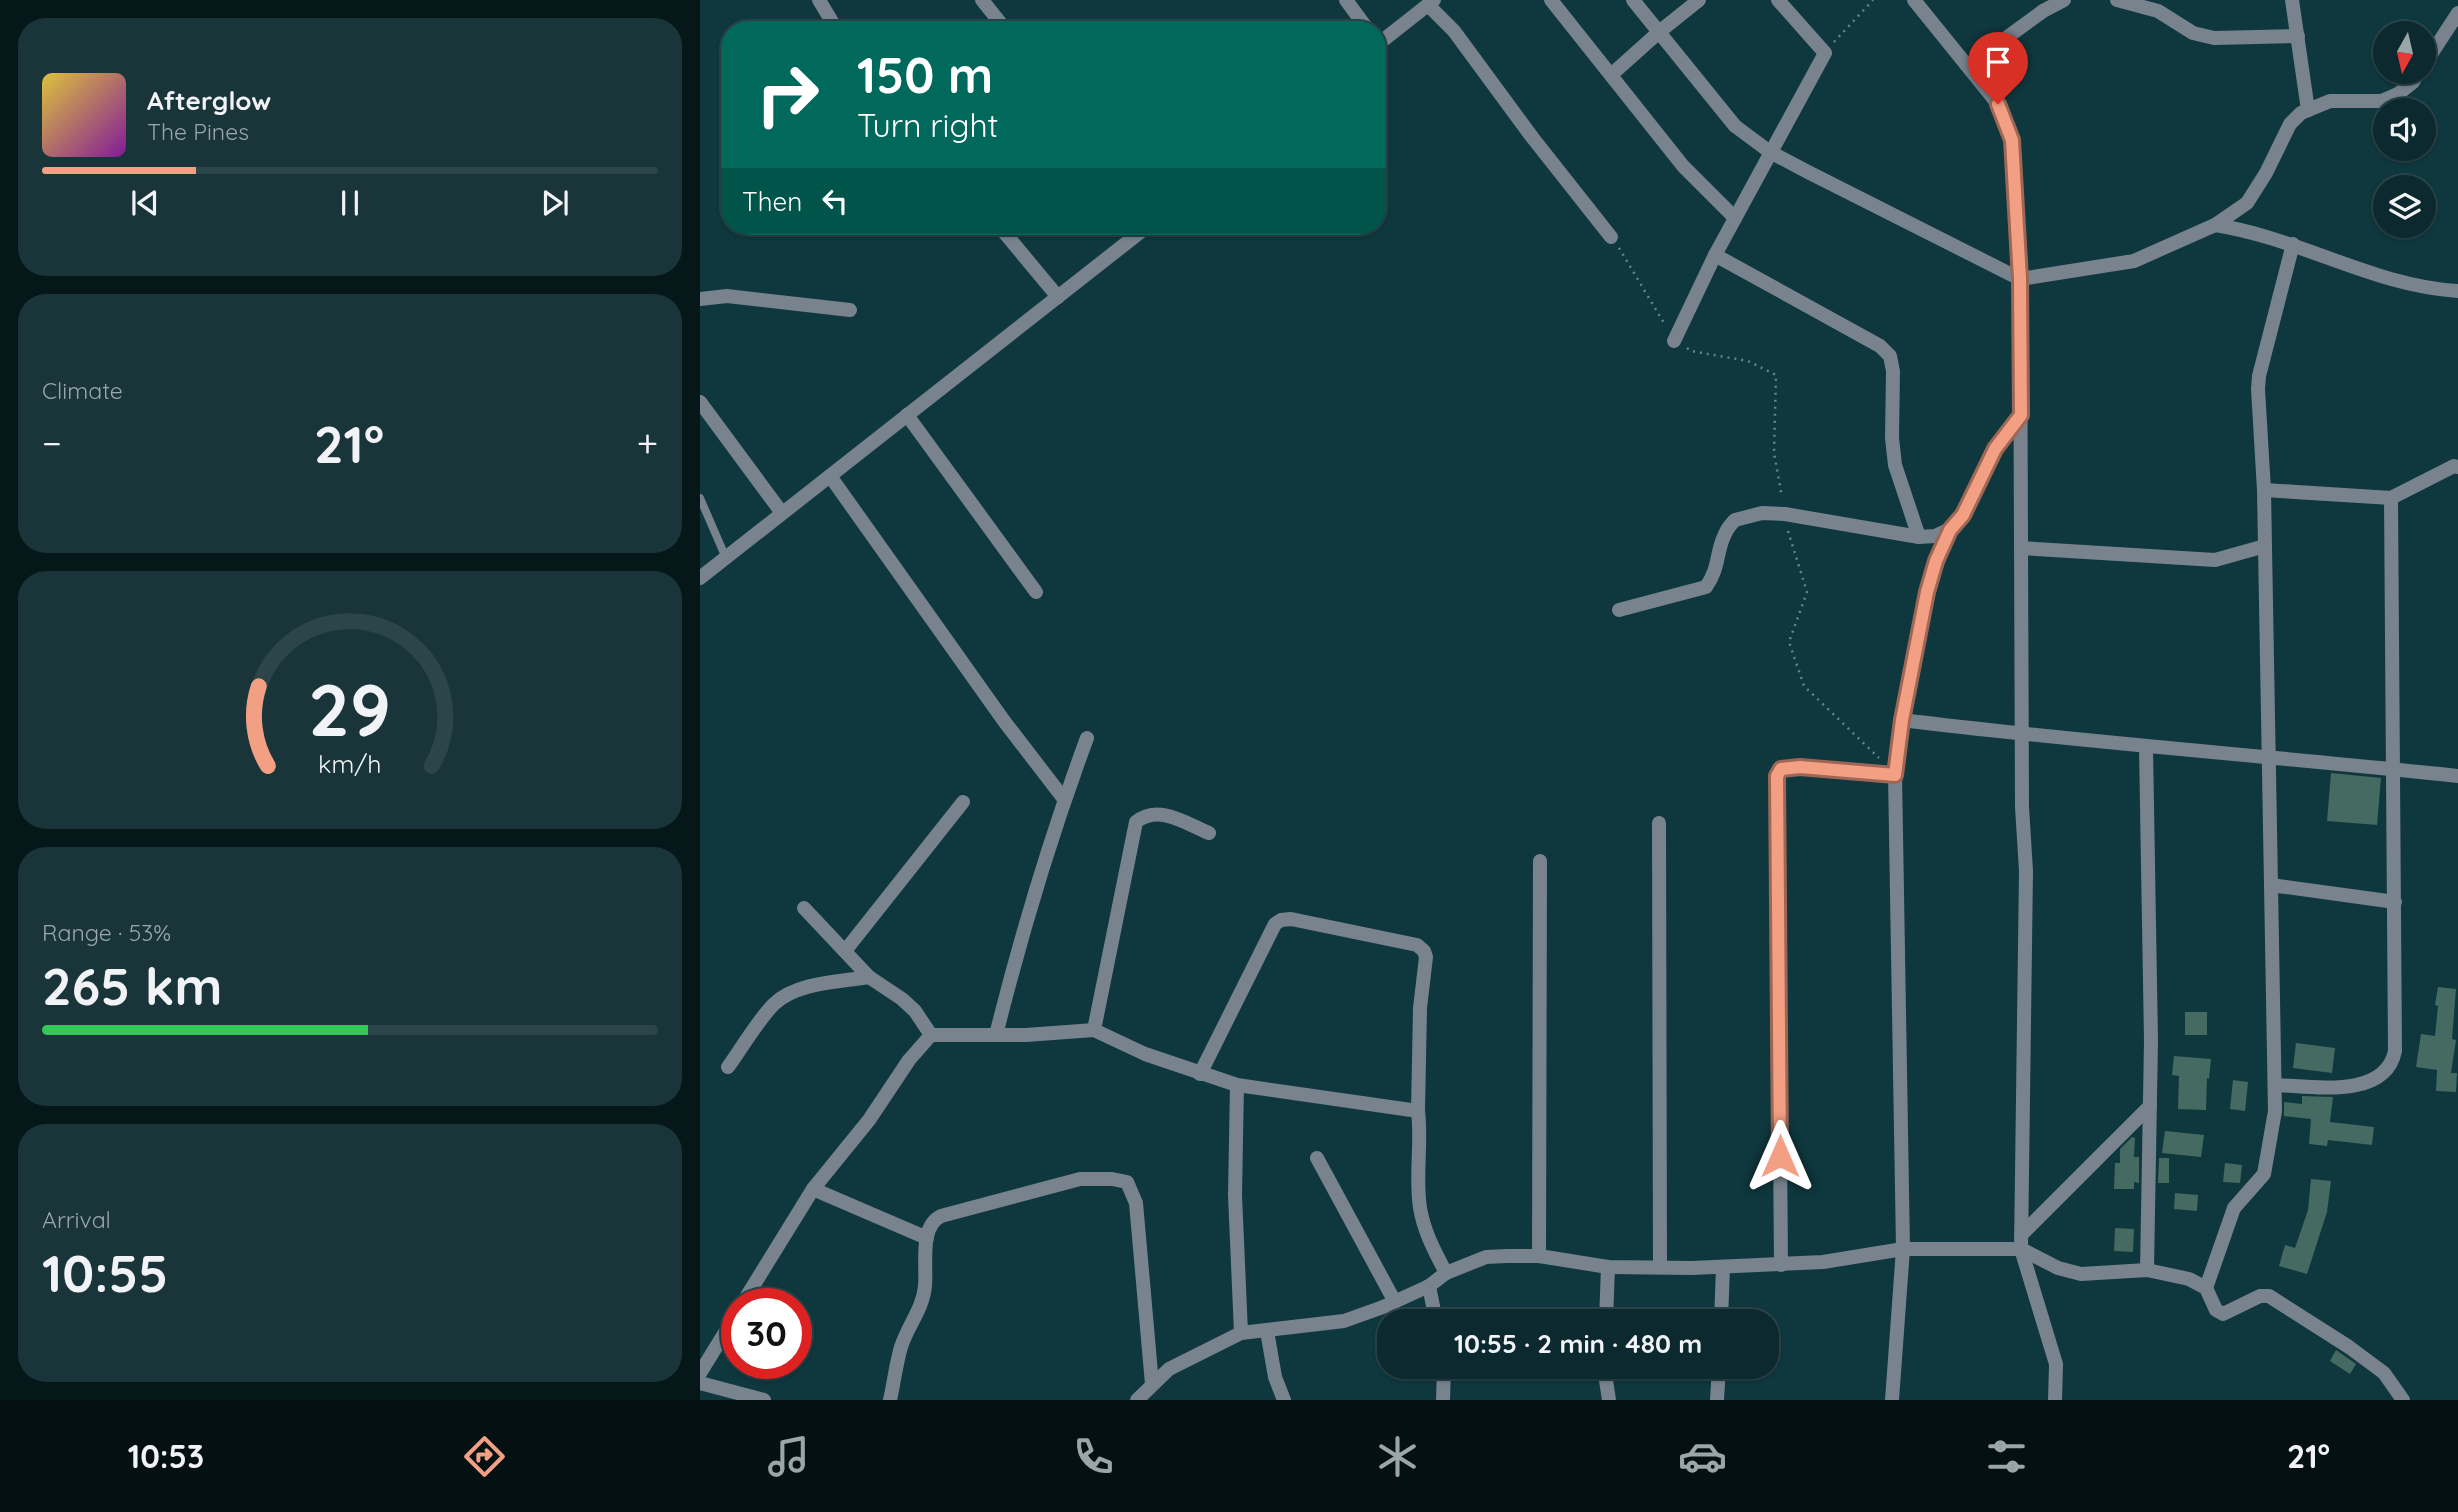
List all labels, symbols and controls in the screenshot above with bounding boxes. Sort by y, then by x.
north arrow [2373,21,2436,84]
map controls [2373,21,2436,238]
pin [1968,32,2028,104]
icon: arrive [1979,43,2017,81]
text: 150 m [857,44,993,105]
icon: right [742,49,833,140]
text: Afterglow [147,84,271,117]
button: sound [2373,98,2436,161]
text: Turn right [857,105,998,145]
text: The Pines [147,117,249,146]
button: layers [2373,175,2436,238]
icon: left [816,182,854,220]
icon: previous [126,184,164,222]
icon: pause [331,184,369,222]
icon: next [536,184,574,222]
text: Then [742,185,802,218]
text: Climate [42,376,123,405]
text: 21° [314,411,384,476]
text: − [42,419,62,467]
text: + [637,419,658,467]
text: 29 [309,663,391,754]
text: km/h [318,748,382,779]
text: Range · 53% [42,918,171,947]
text: 265 km [42,953,222,1018]
position arrow [1743,1119,1817,1193]
text: Arrival [42,1205,111,1234]
text: 10:55 [42,1240,168,1305]
speed limit sign: 30 [721,1288,812,1379]
text: 10:55 · 2 min · 480 m [1454,1327,1702,1360]
icon: directions [460,1432,509,1481]
icon: music [764,1432,813,1481]
icon: phone [1069,1432,1118,1481]
icon: climate [1373,1432,1422,1481]
icon: car [1678,1432,1727,1481]
icon: filters [1982,1432,2031,1481]
text: 10:53 [128,1436,204,1476]
text: 21° [2287,1436,2330,1476]

